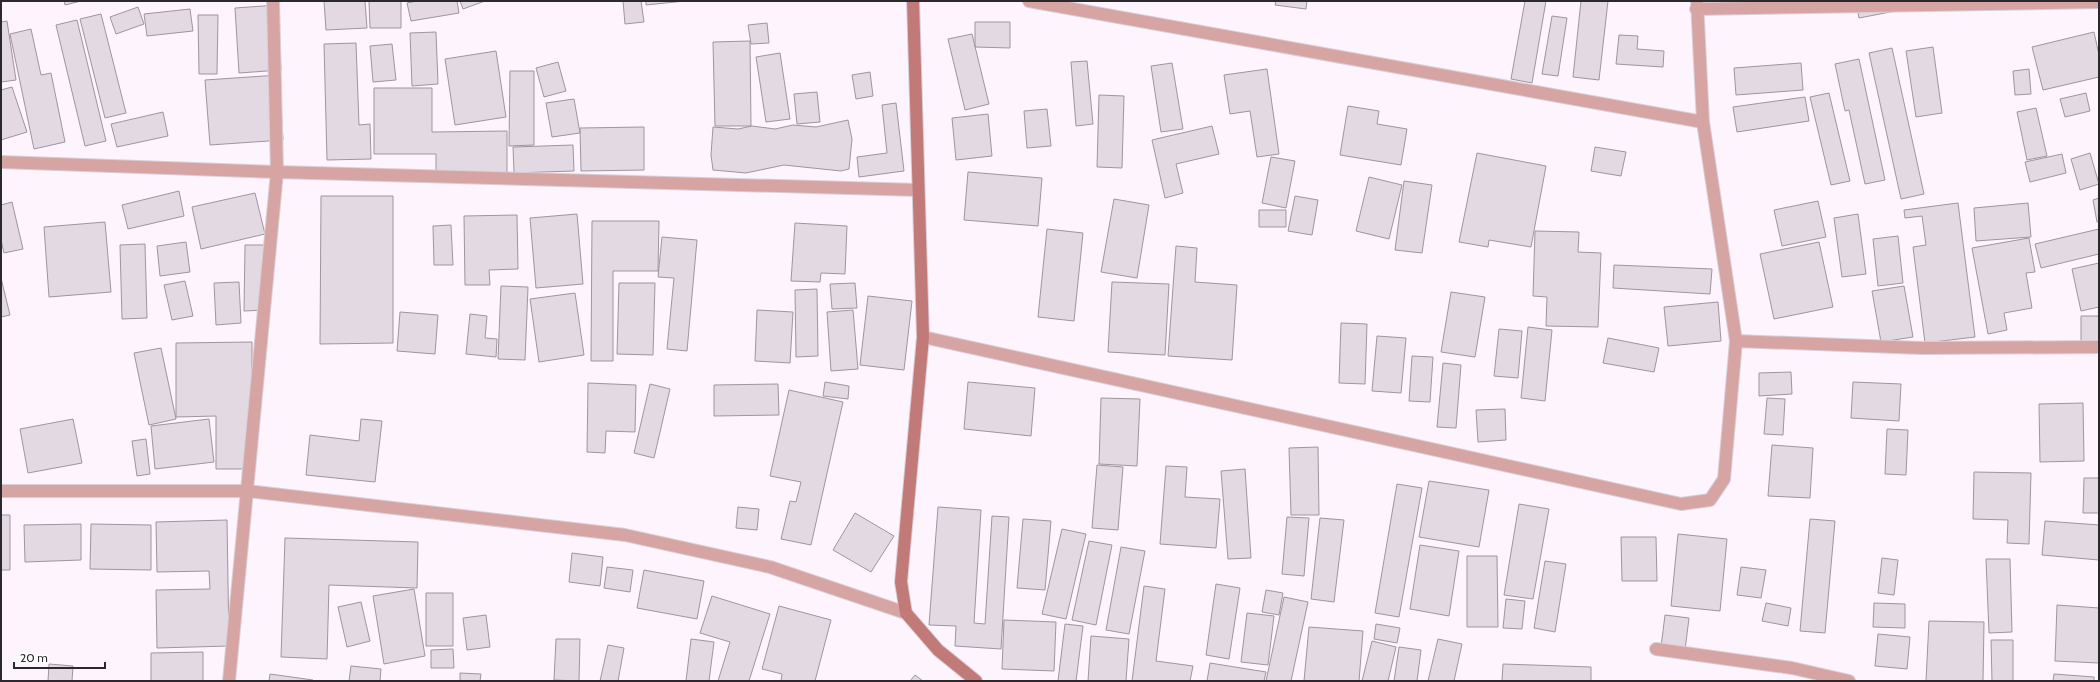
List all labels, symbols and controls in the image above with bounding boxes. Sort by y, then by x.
scale bar [14,644,105,670]
text: 20 m [20,650,48,665]

